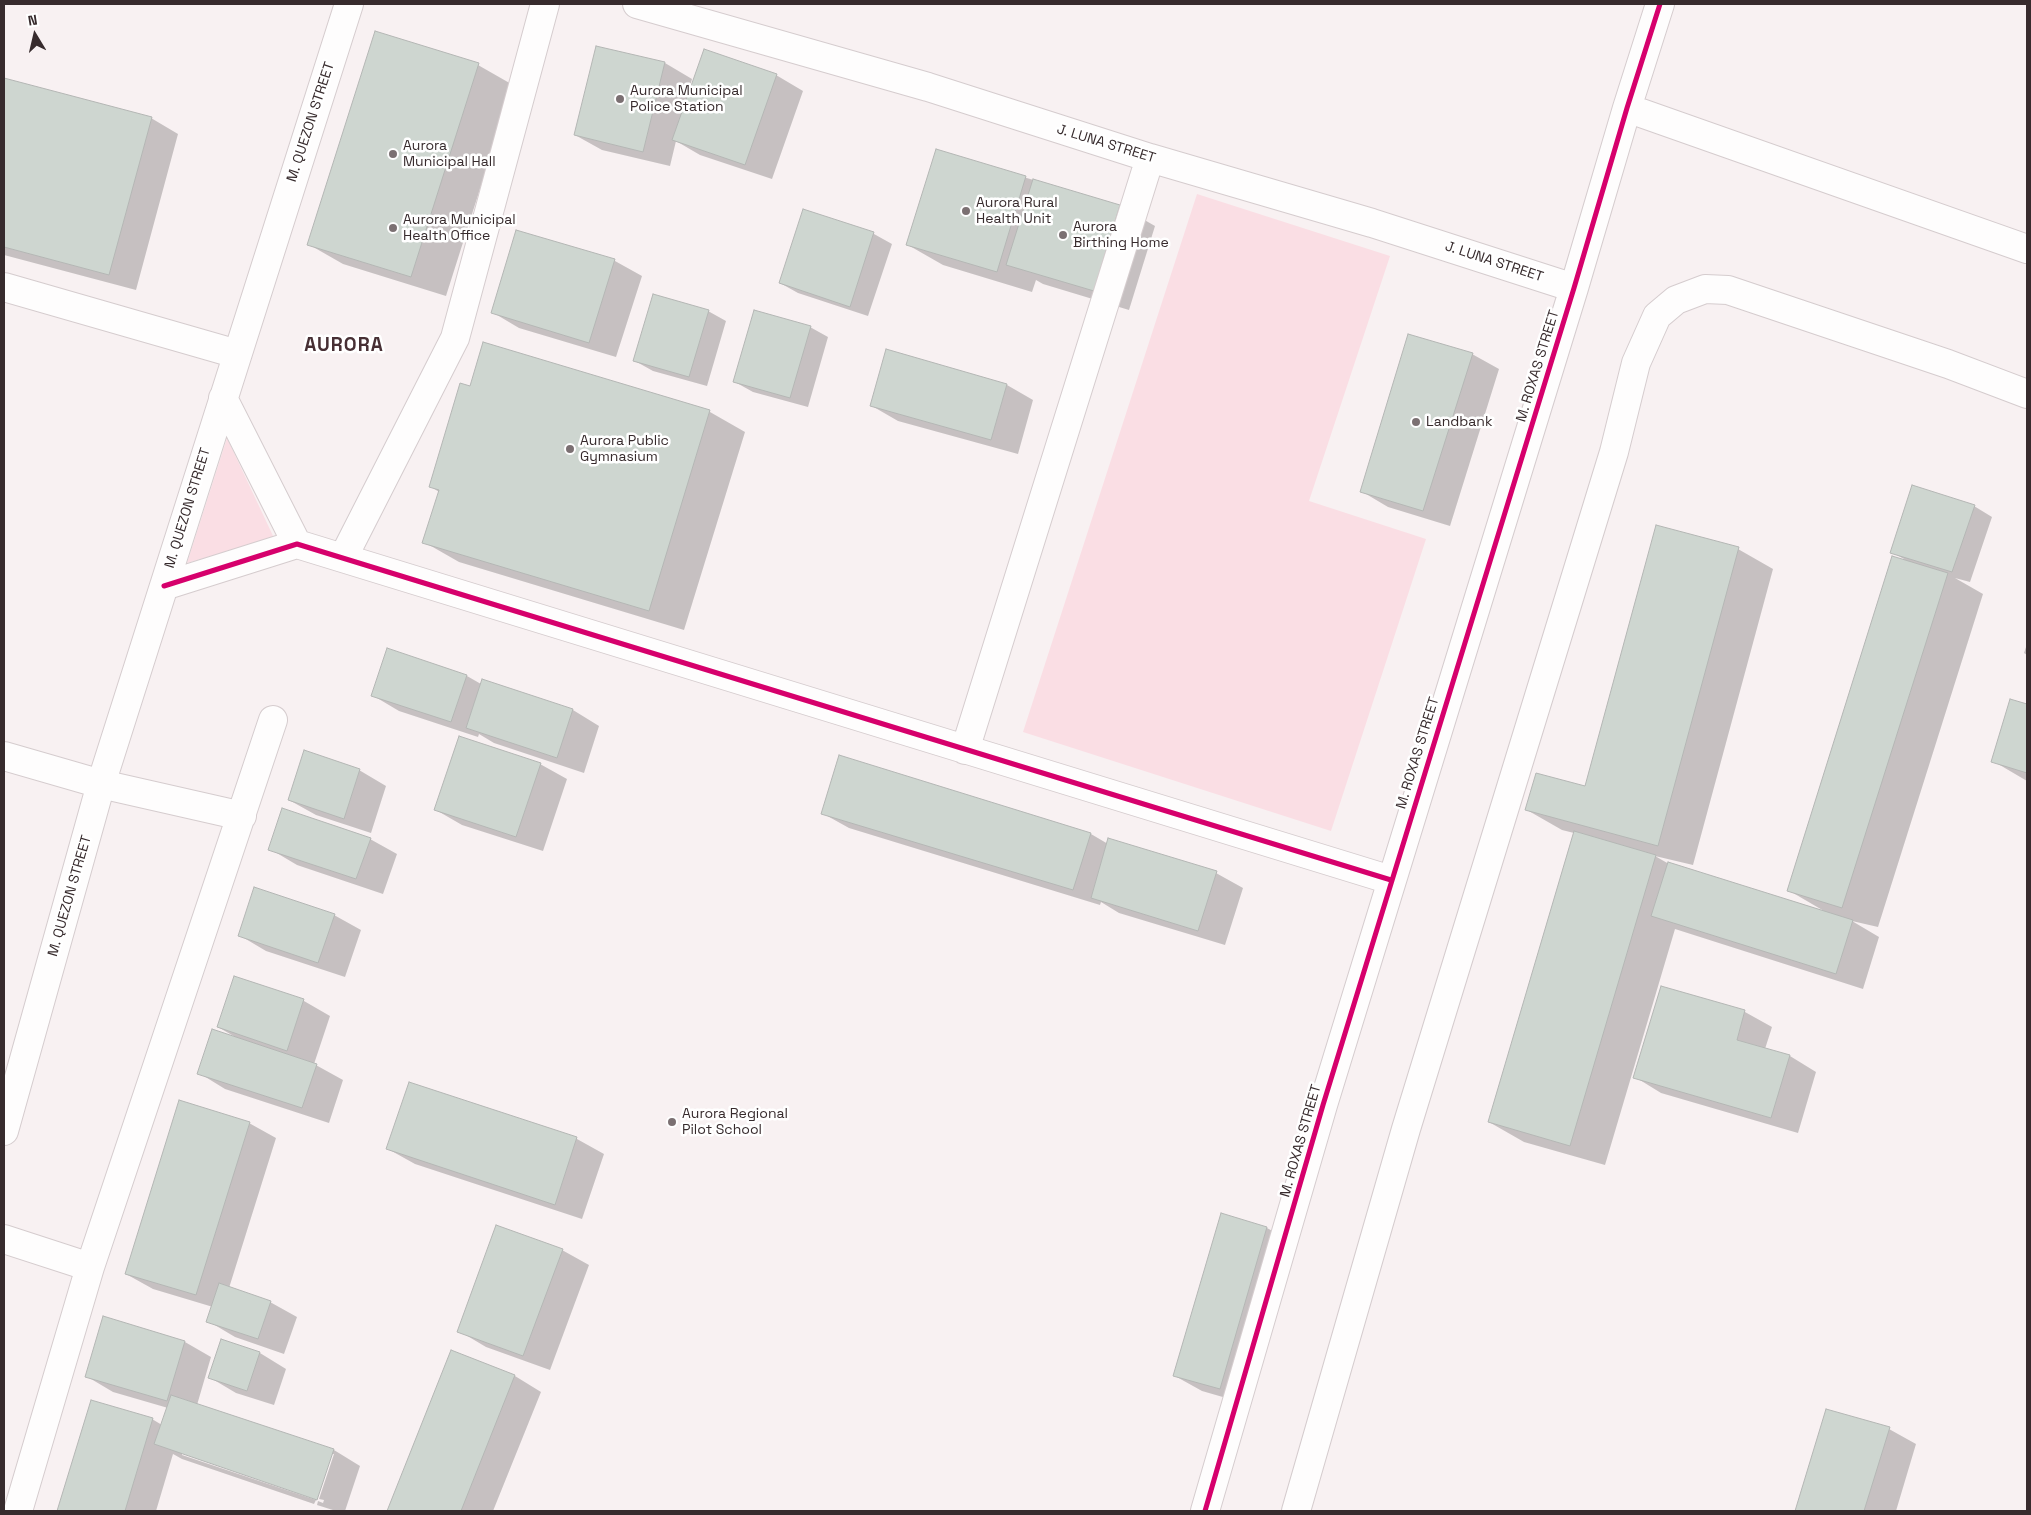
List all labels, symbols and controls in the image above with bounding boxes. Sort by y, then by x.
north arrow [10,10,60,60]
text: N [27,11,39,30]
street label: M. QUEZON STREET [284,60,338,184]
place label: Aurora Municipal Police Station [630,83,743,115]
marker: Aurora Municipal Police Station [614,93,626,105]
street label: J. LUNA STREET [1055,121,1157,167]
place label: Aurora Municipal Hall [403,138,496,170]
marker: Aurora Municipal Hall [387,148,399,160]
place label: Aurora Rural Health Unit [976,195,1058,228]
marker: Aurora Rural Health Unit [960,205,972,217]
place label: Aurora Municipal Health Office [403,212,516,244]
place label: Aurora Birthing Home [1073,219,1169,252]
marker: Aurora Municipal Health Office [387,222,399,234]
marker: Aurora Birthing Home [1057,229,1069,241]
street label: J. LUNA STREET [1443,238,1545,286]
street label: M. ROXAS STREET [1513,308,1563,424]
district label: AURORA [303,335,385,357]
place label: Landbank [1426,414,1492,430]
marker: Landbank [1410,416,1422,428]
place label: Aurora Public Gymnasium [580,433,669,466]
marker: Aurora Public Gymnasium [564,443,576,455]
street label: M. QUEZON STREET [162,446,214,570]
street label: M. ROXAS STREET [1393,695,1443,811]
street label: M. QUEZON STREET [45,834,95,958]
street label: M. ROXAS STREET [1277,1083,1325,1199]
place label: Aurora Regional Pilot School [682,1106,788,1138]
marker: Aurora Regional Pilot School [666,1116,678,1128]

